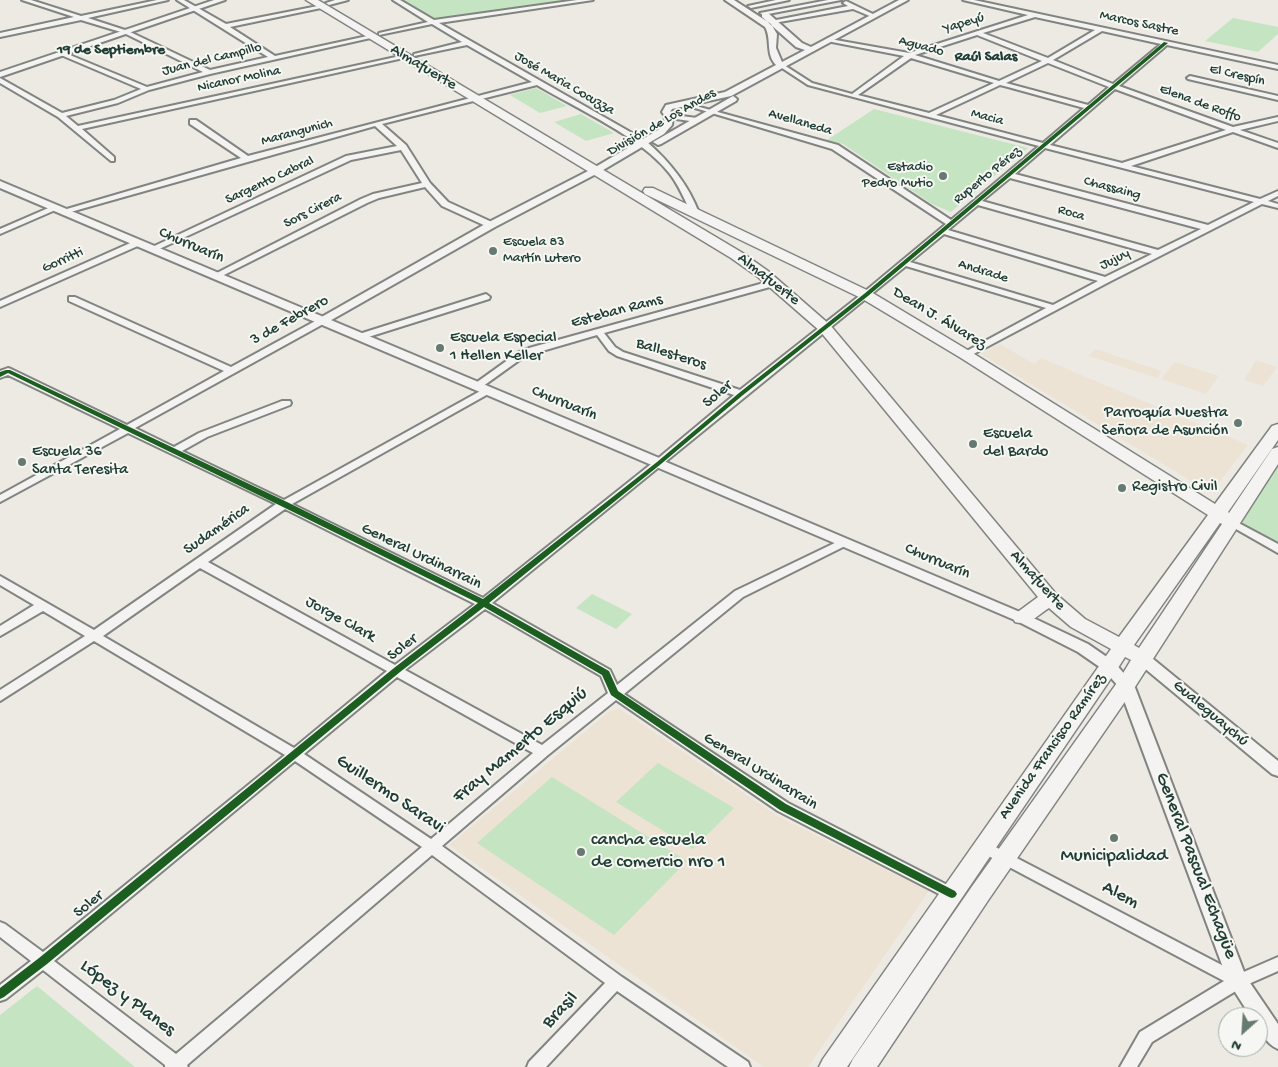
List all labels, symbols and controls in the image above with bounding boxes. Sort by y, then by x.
street label: Marcos Sastre [1098,7,1180,41]
street label: Yapeyú [942,10,986,38]
street label: Aguado [897,33,945,61]
street label: Juan del Campillo [160,39,264,81]
street label: Almafuerte [386,41,460,95]
district label: 19 de Septiembre [57,42,165,60]
street label: José Maria Cocuzza [511,48,617,120]
district label: Raúl Salas [955,49,1017,67]
street label: El Crespín [1208,61,1266,91]
street label: Nicanor Molina [196,63,282,97]
street label: Elena de Roffo [1157,81,1243,127]
street label: División de Los Andes [605,85,719,161]
street label: Avellaneda [766,106,834,140]
street label: Macia [969,106,1005,130]
street label: Marangunich [259,115,335,151]
street label: Ruperto Pérez [951,143,1025,209]
street label: Sargento Cabral [223,153,317,209]
place label: Estadio Pedro Mutio [862,160,933,192]
marker: Estadio Pedro Mutio [937,170,949,182]
street label: Chassaing [1082,173,1142,205]
street label: Sors Cirera [281,189,345,233]
street label: Roca [1056,202,1086,226]
street label: Churruarín [155,224,227,268]
place label: Escuela 83 Martín Lutero [503,235,581,268]
street label: Gorritti [40,244,86,278]
marker: Escuela 83 Martín Lutero [487,245,499,257]
street label: Jujuy [1097,245,1133,275]
street label: Almafuerte [733,250,803,310]
street label: Andrade [956,256,1010,288]
street label: Dean J. Álvarez [889,283,989,355]
street label: Esteban Rams [569,291,665,333]
street label: 3 de Febrero [248,292,332,350]
place label: Escuela Especial 1 Hellen Keller [450,329,557,367]
street label: Ballesteros [633,335,709,375]
marker: Escuela Especial 1 Hellen Keller [434,342,446,354]
street label: Soler [699,377,737,413]
street label: Churruarín [528,382,600,426]
place label: Parroquía Nuestra Señora de Asunción [1101,404,1228,442]
marker: Parroquía Nuestra Señora de Asunción [1232,417,1244,429]
place label: Escuela del Bardo [983,425,1048,463]
marker: Escuela del Bardo [967,438,979,450]
place label: Escuela 36 Santa Teresita [32,443,128,481]
marker: Escuela 36 Santa Teresita [16,456,28,468]
place label: Registro Civil [1132,478,1218,498]
marker: Registro Civil [1116,482,1128,494]
street label: Sudamérica [180,500,254,560]
street label: General Urdinarrain [358,520,484,594]
street label: Churruarín [901,540,973,584]
street label: Almafuerte [1005,547,1069,615]
street label: Jorge Clark [301,593,379,647]
street label: Soler [384,630,422,666]
street label: Avenida Francisco Ramírez [995,670,1111,824]
street label: Gualeguaychú [1168,677,1252,751]
street label: Fray Mamerto Esquiú [449,683,593,809]
street label: General Urdinarrain [699,729,821,815]
street label: Guillermo Saravi [331,750,449,840]
street label: General Pascual Echagüe [1149,770,1241,962]
place label: cancha escuela de comercio nro 1 [591,830,726,874]
marker: Municipalidad [1108,832,1120,844]
marker: cancha escuela de comercio nro 1 [575,846,587,858]
place label: Municipalidad [1061,846,1167,868]
street label: Alem [1098,877,1142,915]
street label: Soler [70,887,108,923]
street label: López y Planes [75,956,179,1042]
street label: Brasil [538,988,584,1034]
north arrow [1218,1007,1268,1057]
text: N [1229,1035,1244,1055]

